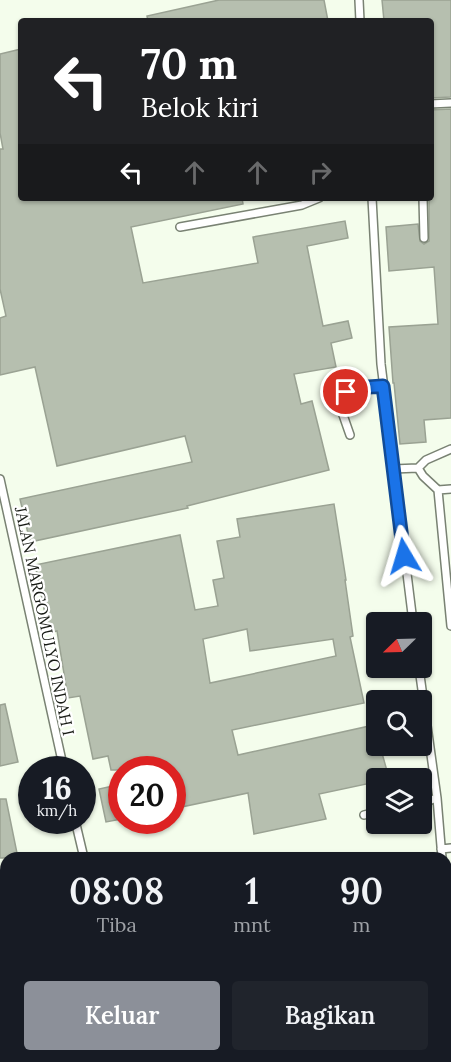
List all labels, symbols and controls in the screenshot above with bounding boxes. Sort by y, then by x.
text: 70 m [141,37,237,91]
icon: left [42,42,120,120]
text: Belok kiri [141,90,259,124]
icon: left [115,156,148,189]
icon: ahead [178,156,211,189]
icon: ahead [241,156,274,189]
icon: right [304,156,337,189]
pin [320,366,371,417]
icon: arrive [329,375,362,408]
street label: JALAN MARGOMULYO INDAH I [11,504,79,737]
position arrow [372,524,436,588]
north arrow [366,612,432,678]
map controls [366,612,432,834]
button: search [366,690,432,756]
speed limit sign: 20 [108,756,186,834]
button: layers [366,768,432,834]
text: 16 [42,769,72,807]
text: km/h [37,801,77,820]
text: 08:08 [69,868,164,914]
text: 1 [245,868,259,914]
text: 90 [340,868,383,914]
text: Tiba [96,912,137,937]
text: mnt [233,912,271,937]
text: m [352,912,370,937]
button: Keluar [24,981,220,1050]
button: Bagikan [232,981,428,1050]

